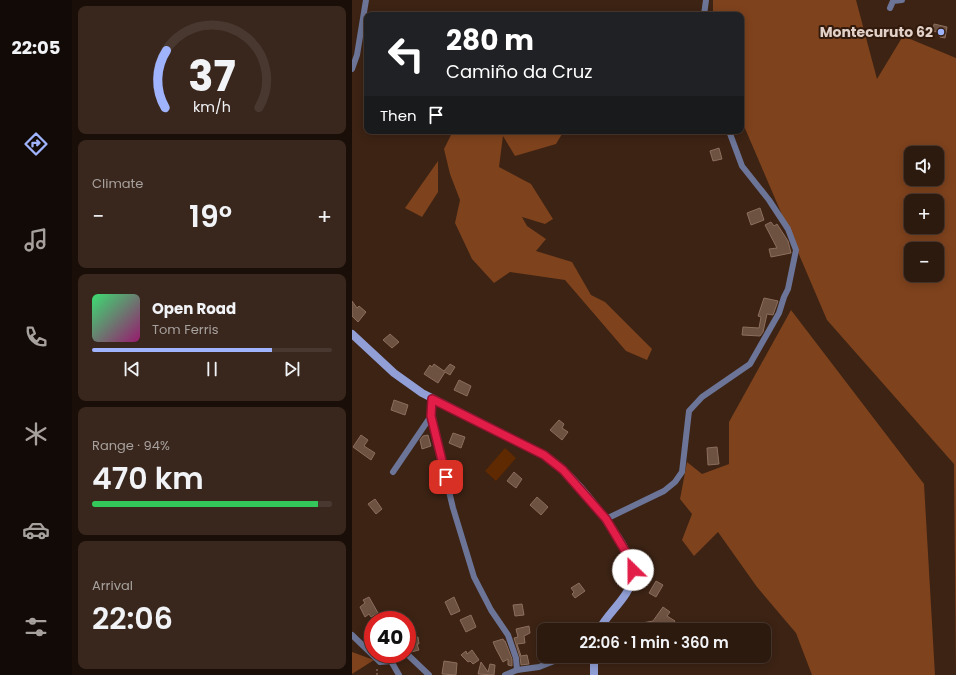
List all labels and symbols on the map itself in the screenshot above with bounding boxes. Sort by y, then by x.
place label: Montecuruto 62 [820,22,933,42]
marker: Montecuruto 62 [936,27,946,37]
pin [429,460,463,494]
position arrow [612,549,654,591]
speed limit sign: 40 [364,611,416,663]

